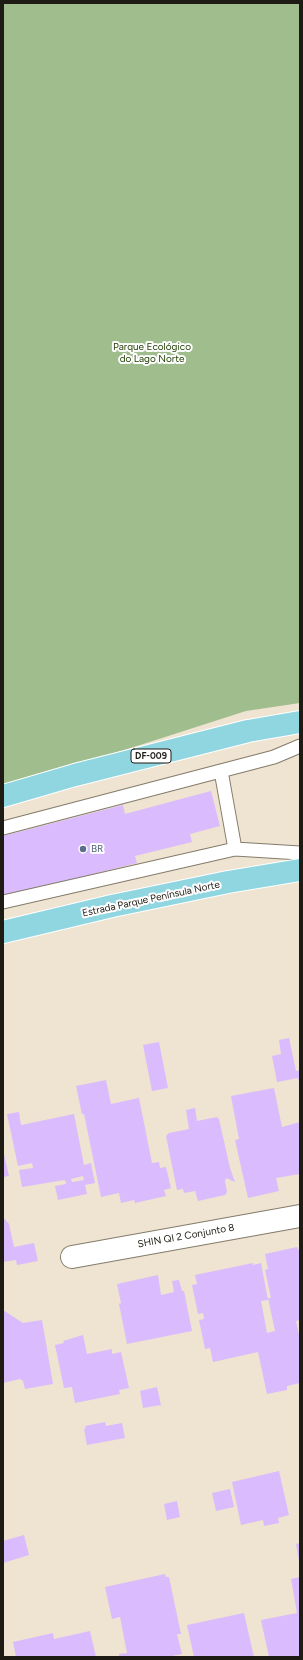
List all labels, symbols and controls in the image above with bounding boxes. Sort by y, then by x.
park label: Parque Ecológico do Lago Norte [113,341,191,364]
road number: DF-009 [131,749,171,763]
place label: BR [91,843,103,855]
marker: BR [78,844,88,854]
street label: Estrada Parque Península Norte [81,879,221,919]
street label: SHIN QI 2 Conjunto 8 [137,1222,235,1250]

